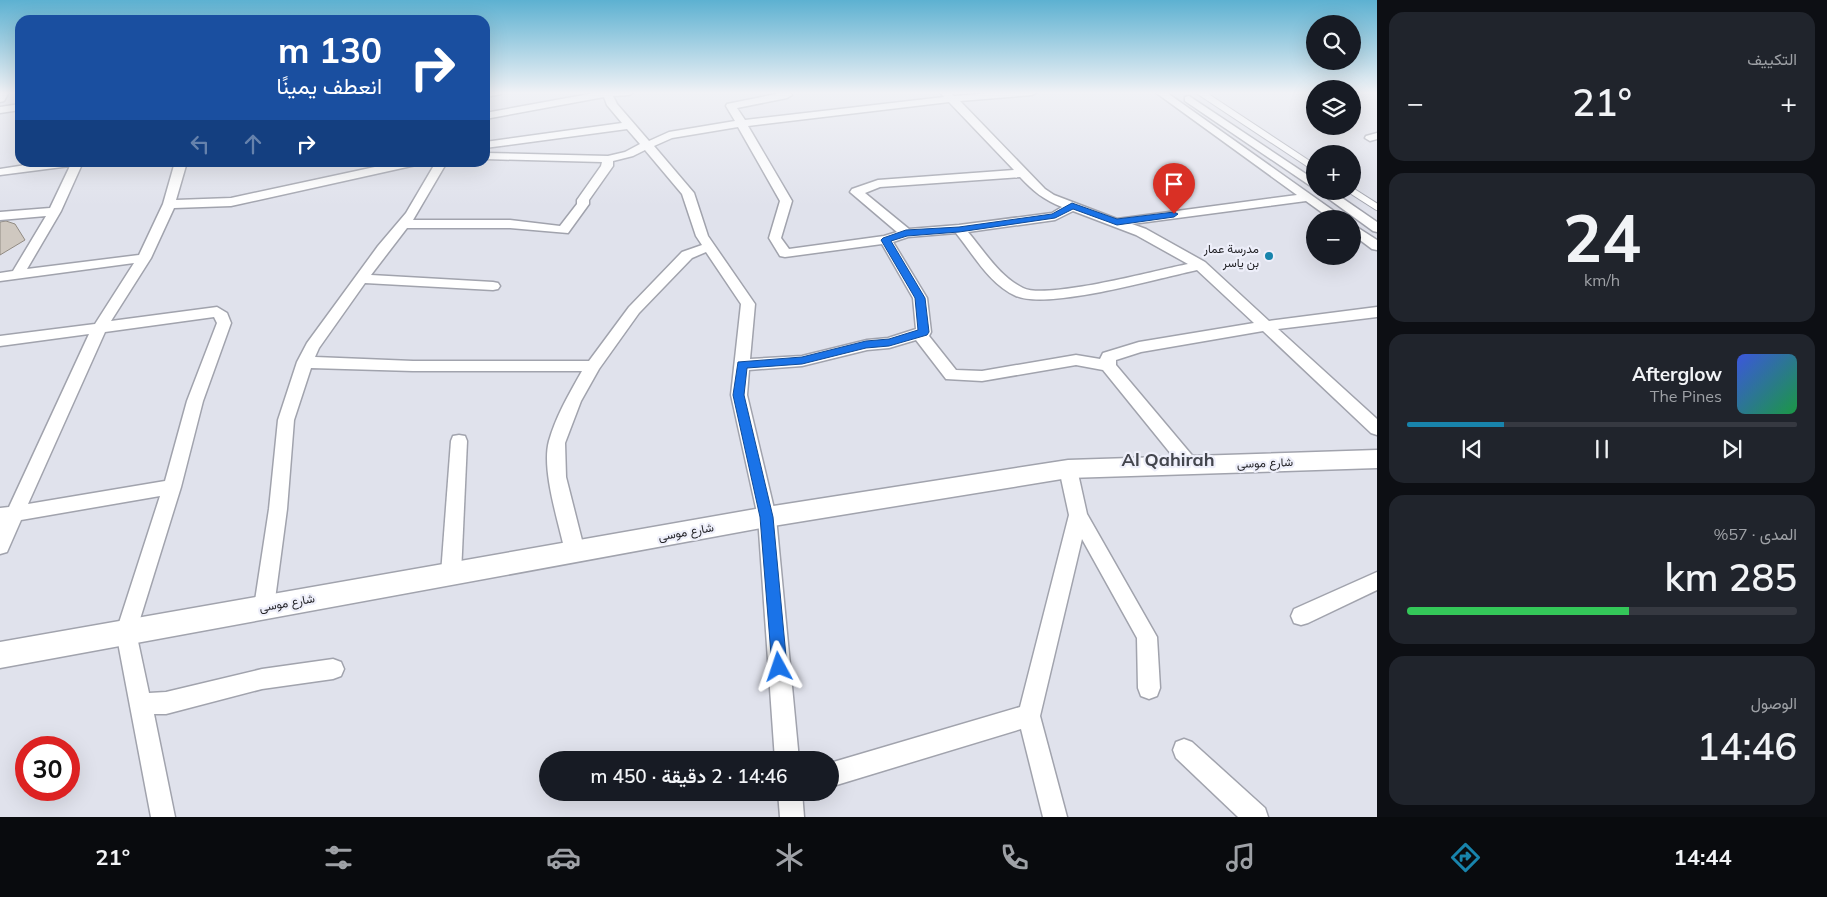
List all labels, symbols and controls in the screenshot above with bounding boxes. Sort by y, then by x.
map controls [1306,15,1361,265]
button: search [1306,15,1361,70]
text: 130 m [278,28,382,72]
icon: right [400,35,465,100]
text: التكييف [1747,49,1797,69]
text: انعطف يمينًا [276,72,382,100]
text: 21° [1572,78,1632,126]
button: layers [1306,80,1361,135]
text: − [1407,85,1424,120]
text: + [1780,85,1797,120]
icon: left [186,130,214,158]
icon: ahead [239,130,267,158]
icon: right [292,130,320,158]
button: + [1306,145,1361,200]
pin [1153,163,1195,214]
icon: arrive [1160,170,1188,198]
text: 24 [1563,197,1641,278]
button: − [1306,210,1361,265]
place label: مدرسة عمار بن ياسر [1203,241,1259,271]
marker: مدرسة عمار بن ياسر [1263,250,1275,262]
text: km/h [1584,270,1620,290]
text: Afterglow [1632,362,1722,386]
text: The Pines [1650,386,1722,406]
icon: previous [1458,435,1486,463]
icon: pause [1588,435,1616,463]
icon: next [1718,435,1746,463]
district label: Al Qahirah [1121,448,1215,471]
street label: شارع موسى [1237,454,1293,473]
street label: شارع موسى [657,519,715,546]
text: المدى · 57% [1713,524,1797,544]
text: 285 km [1664,553,1797,601]
street label: شارع موسى [258,590,316,617]
position arrow [752,640,804,692]
text: الوصول [1751,693,1797,713]
text: 14:46 [1697,722,1797,770]
speed limit sign: 30 [15,736,80,801]
text: 14:46 · 2 دقيقة · 450 m [591,764,787,788]
icon: filters [321,840,356,875]
icon: car [546,840,581,875]
icon: climate [772,840,807,875]
icon: phone [997,840,1032,875]
icon: music [1223,840,1258,875]
icon: directions [1448,840,1483,875]
text: 21° [95,843,130,871]
text: 14:44 [1674,843,1732,871]

